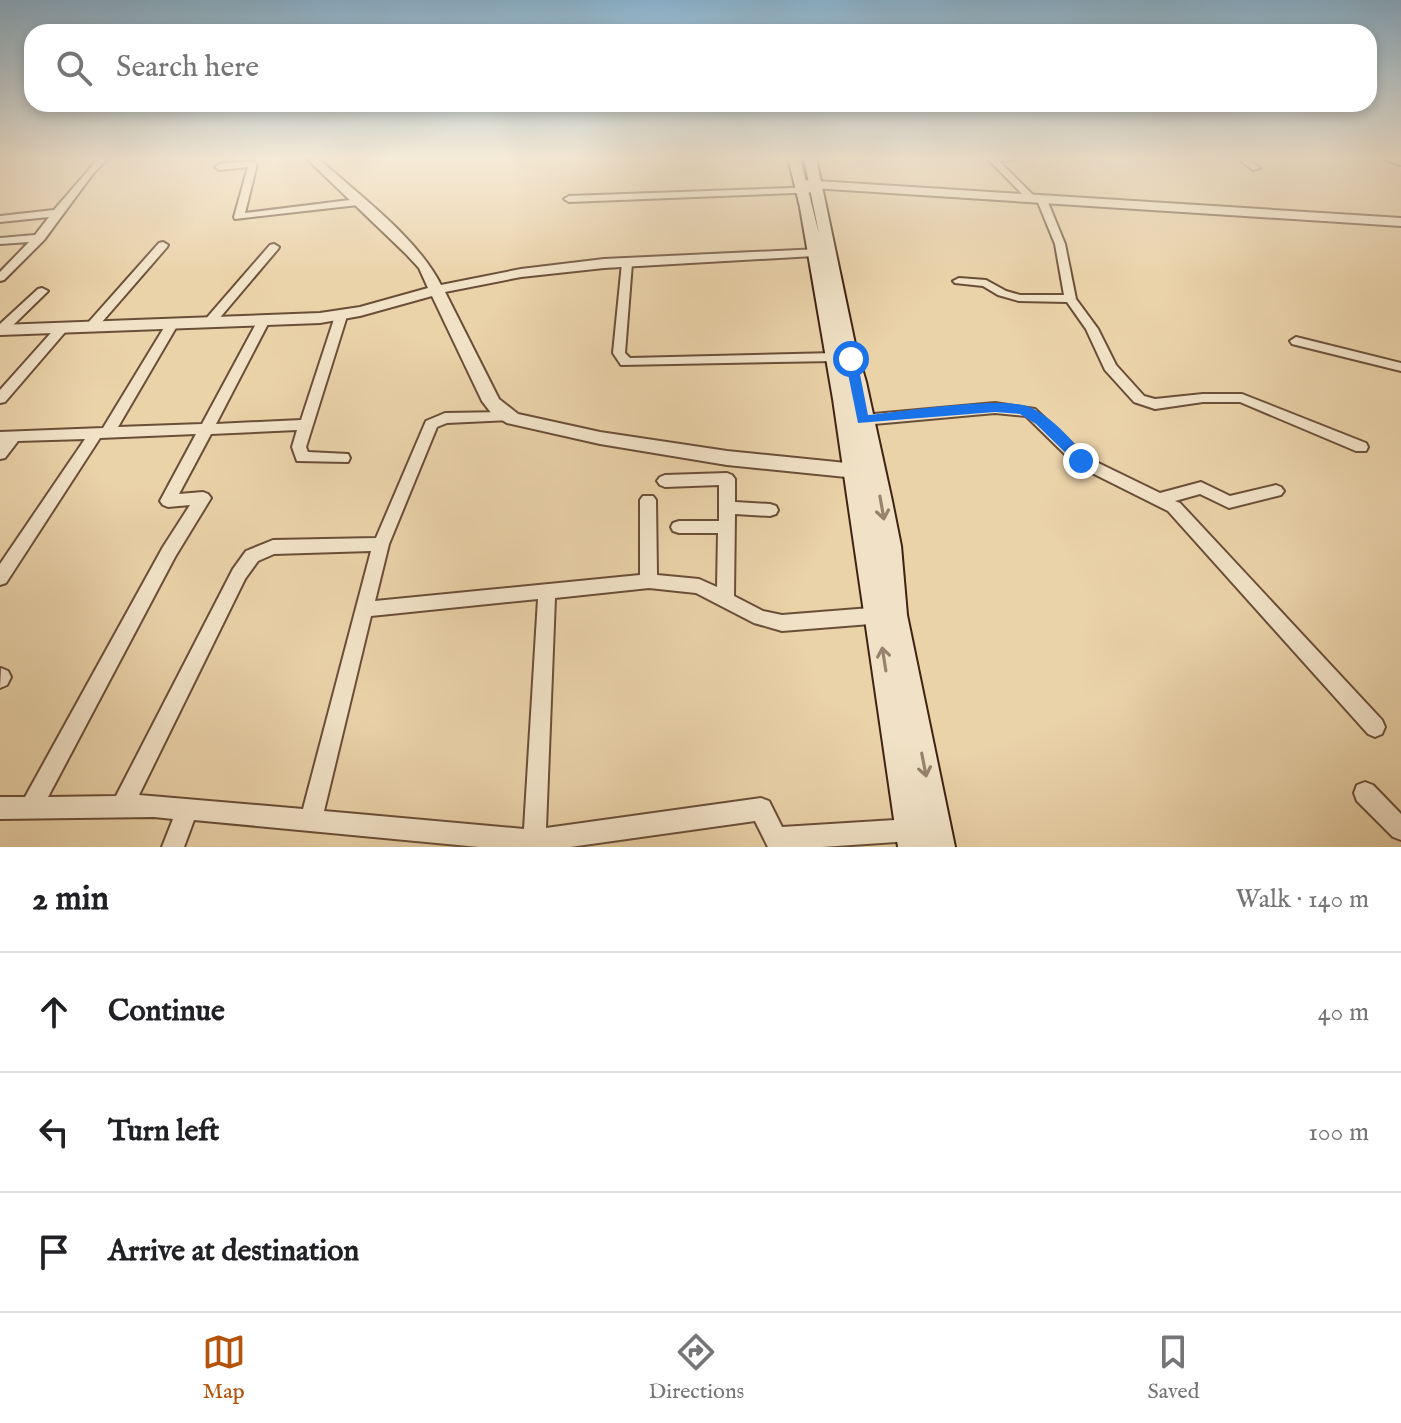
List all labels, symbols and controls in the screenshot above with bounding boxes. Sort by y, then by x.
search box [24,24,1377,112]
icon: search [52,46,96,90]
text: Search here [116,49,259,87]
route start [833,341,869,377]
route end [1063,443,1099,479]
one-way arrow [876,495,891,521]
one-way arrow [876,647,891,673]
one-way arrow [917,751,932,777]
text: 2 min [32,878,109,921]
text: Walk · 140 m [1236,883,1369,916]
icon: ahead [32,990,76,1034]
text: Continue [108,993,225,1031]
text: 40 m [1318,996,1369,1029]
icon: left [32,1110,76,1154]
text: Turn left [108,1113,219,1151]
text: 100 m [1308,1116,1369,1149]
icon: arrive [32,1230,76,1274]
text: Arrive at destination [108,1233,359,1271]
tab: Map [202,1330,246,1406]
tab: Directions [649,1330,744,1406]
tab: Saved [1147,1330,1199,1406]

